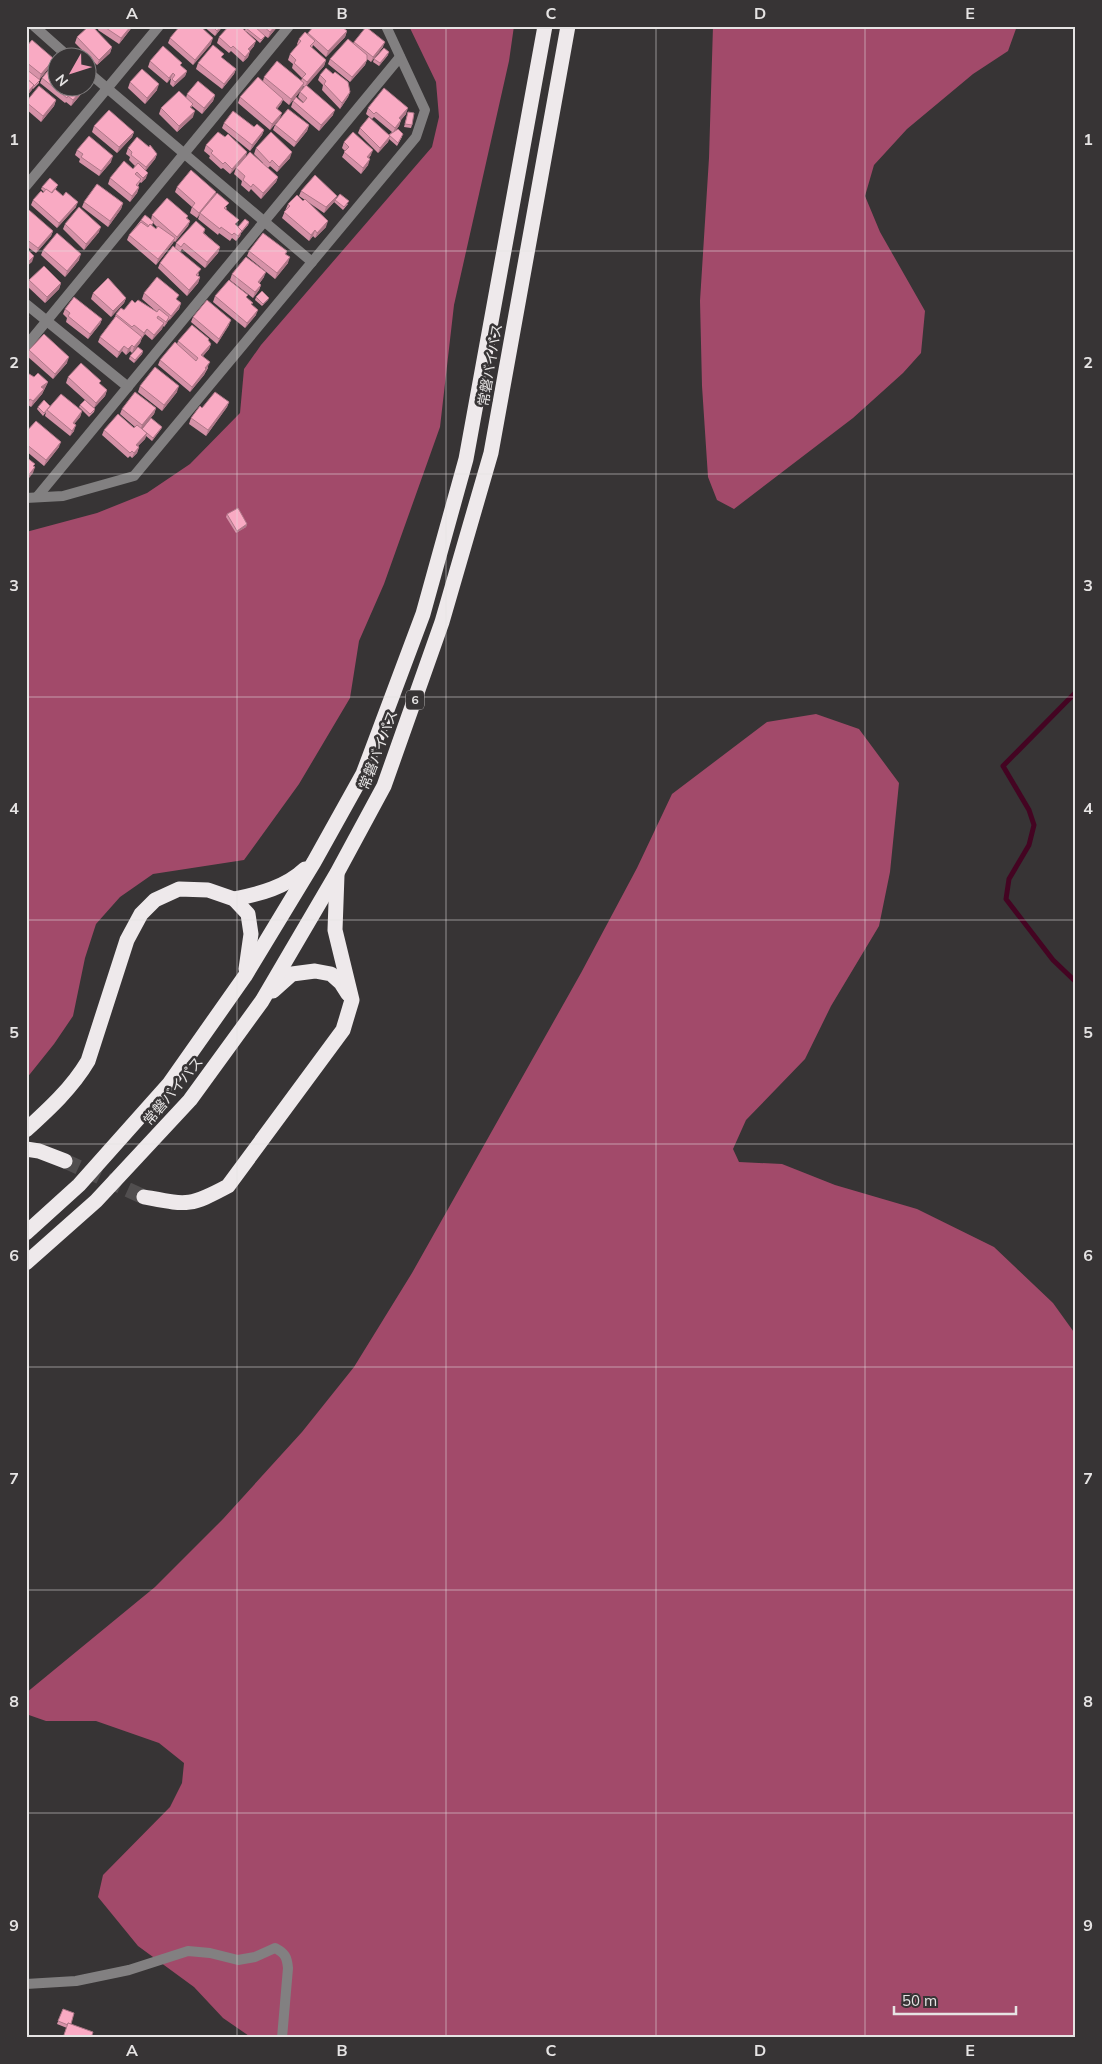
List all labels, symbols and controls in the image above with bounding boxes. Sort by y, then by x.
text: A [126,3,138,23]
text: B [336,3,348,23]
text: C [546,3,557,23]
text: D [754,3,766,23]
text: E [965,3,975,23]
north arrow [48,48,98,98]
text: N [52,70,72,90]
text: 1 [9,129,19,149]
text: 1 [1083,129,1093,149]
street label: 常磐バイパス [474,322,506,408]
text: 2 [9,352,19,372]
text: 2 [1083,352,1093,372]
text: 3 [9,575,19,595]
text: 3 [1083,575,1093,595]
road number: 6 [406,690,424,710]
street label: 常磐バイパス [355,708,401,792]
text: 4 [9,798,19,818]
text: 4 [1083,798,1093,818]
text: 5 [9,1022,19,1042]
text: 5 [1083,1022,1093,1042]
street label: 常磐バイパス [139,1053,207,1129]
text: 6 [9,1245,19,1265]
text: 6 [1083,1245,1093,1265]
text: 7 [9,1468,19,1488]
text: 7 [1083,1468,1093,1488]
text: 8 [9,1691,19,1711]
text: 8 [1083,1691,1093,1711]
text: 9 [9,1915,19,1935]
text: 9 [1083,1915,1093,1935]
scale bar [894,1984,1017,2016]
text: 50 m [902,1991,937,2010]
text: A [126,2040,138,2060]
text: B [336,2040,348,2060]
text: C [546,2040,557,2060]
text: D [754,2040,766,2060]
text: E [965,2040,975,2060]

